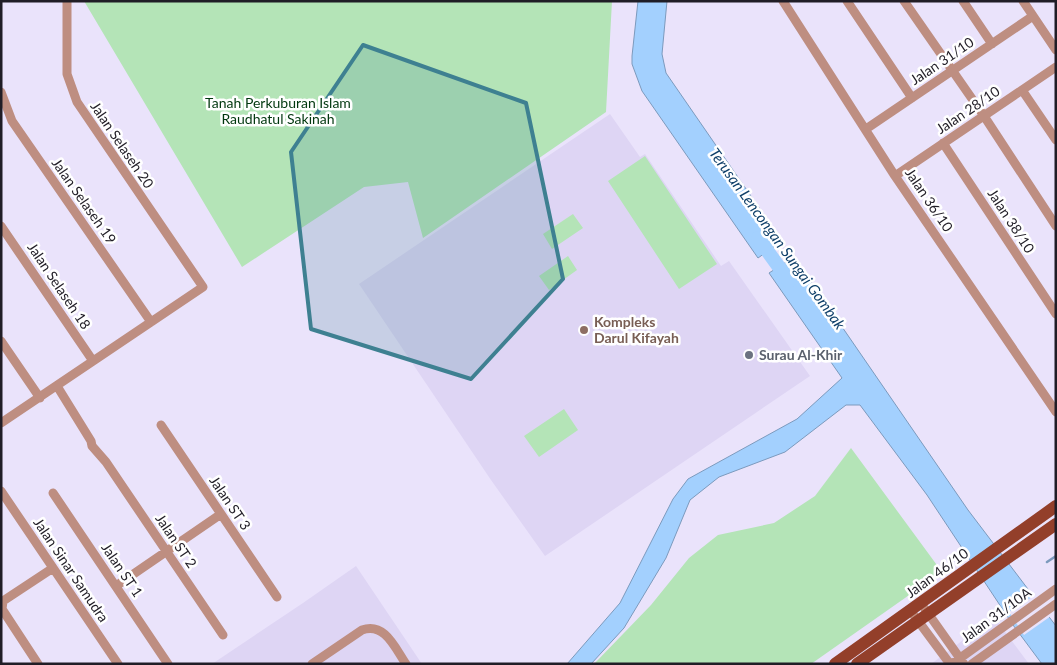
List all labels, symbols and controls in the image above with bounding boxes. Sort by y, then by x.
street label: Jalan 31/10 [907,33,977,88]
street label: Jalan 28/10 [933,82,1003,137]
park label: Tanah Perkuburan Islam Raudhatul Sakinah [205,94,351,127]
street label: Jalan Selaseh 20 [87,98,158,191]
water label: Terusan Lencongan Sungai Gombak [706,144,850,333]
street label: Jalan Selaseh 19 [49,155,120,247]
street label: Jalan 36/10 [902,165,957,235]
street label: Jalan 38/10 [984,185,1038,256]
street label: Jalan Selaseh 18 [24,239,95,332]
place label: Kompleks Darul Kifayah [594,313,679,346]
marker: Kompleks Darul Kifayah [578,324,590,336]
place label: Surau Al-Khir [759,346,843,363]
marker: Surau Al-Khir [743,349,755,361]
street label: Jalan ST 3 [206,473,255,533]
street label: Jalan ST 2 [152,511,201,571]
street label: Jalan Sinar Samudra [30,514,113,625]
street label: Jalan ST 1 [98,540,147,600]
street label: Jalan 46/10 [902,544,971,601]
street label: Jalan 31/10A [957,583,1035,646]

